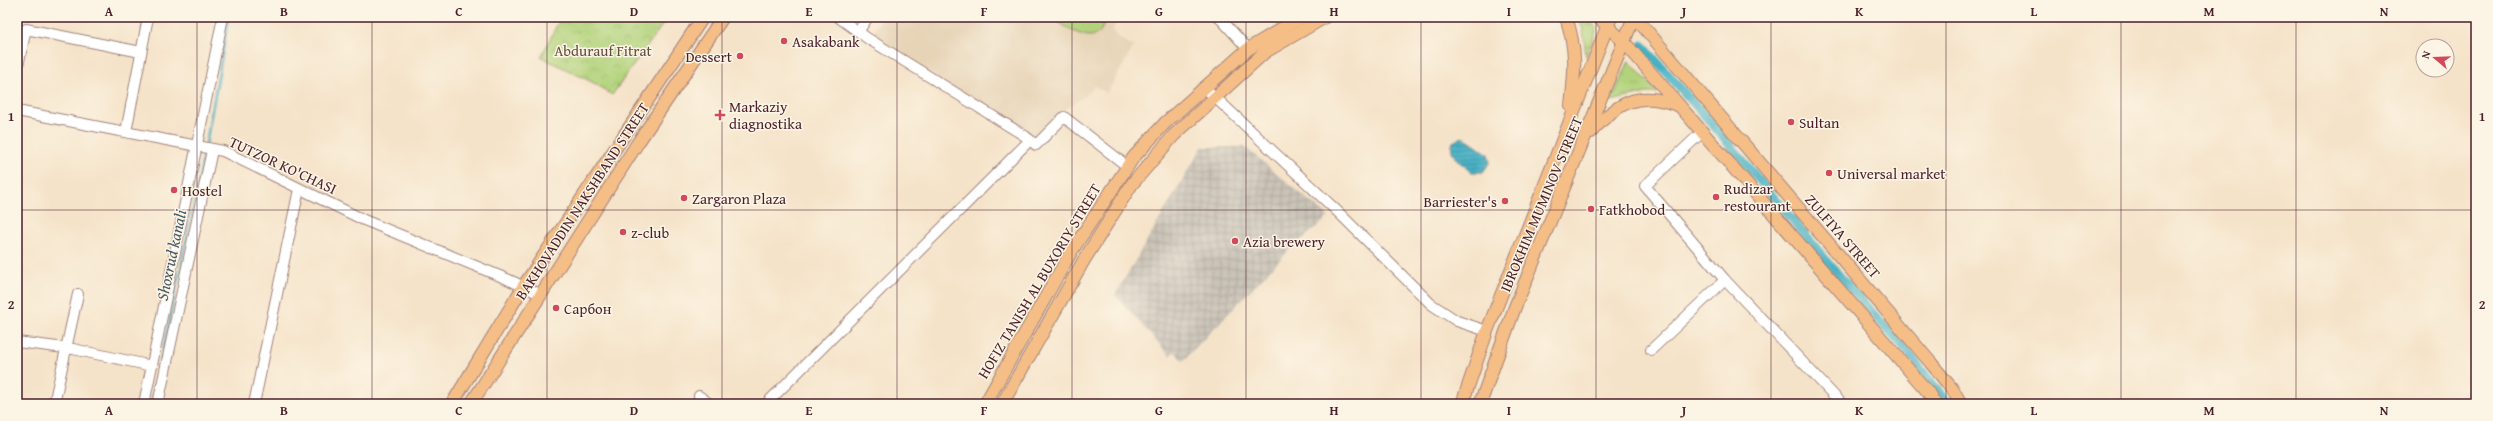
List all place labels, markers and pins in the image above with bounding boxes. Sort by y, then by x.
place label: Asakabank [792,31,860,52]
marker: Asakabank [779,36,789,46]
place label: Dessert [685,46,733,67]
marker: Dessert [735,51,745,61]
place label: Markaziy diagnostika [729,96,802,134]
marker: Markaziy diagnostika [714,109,726,121]
place label: Sultan [1799,112,1840,133]
marker: Sultan [1786,117,1796,127]
place label: Universal market [1837,163,1946,184]
marker: Universal market [1824,168,1834,178]
place label: Rudizar restourant [1724,178,1792,216]
place label: Hostel [182,180,222,201]
marker: Hostel [169,185,179,195]
place label: Zargaron Plaza [692,188,786,209]
place label: Barriester's [1424,191,1497,212]
marker: Rudizar restourant [1711,192,1721,202]
marker: Zargaron Plaza [679,193,689,203]
marker: Barriester's [1500,196,1510,206]
place label: Fatkhobod [1599,199,1665,220]
marker: Fatkhobod [1586,204,1596,214]
place label: z-club [631,222,669,243]
marker: z-club [618,227,628,237]
place label: Azia brewery [1243,231,1326,252]
marker: Azia brewery [1230,236,1240,246]
place label: Сарбон [564,298,612,319]
marker: Сарбон [551,303,561,313]

